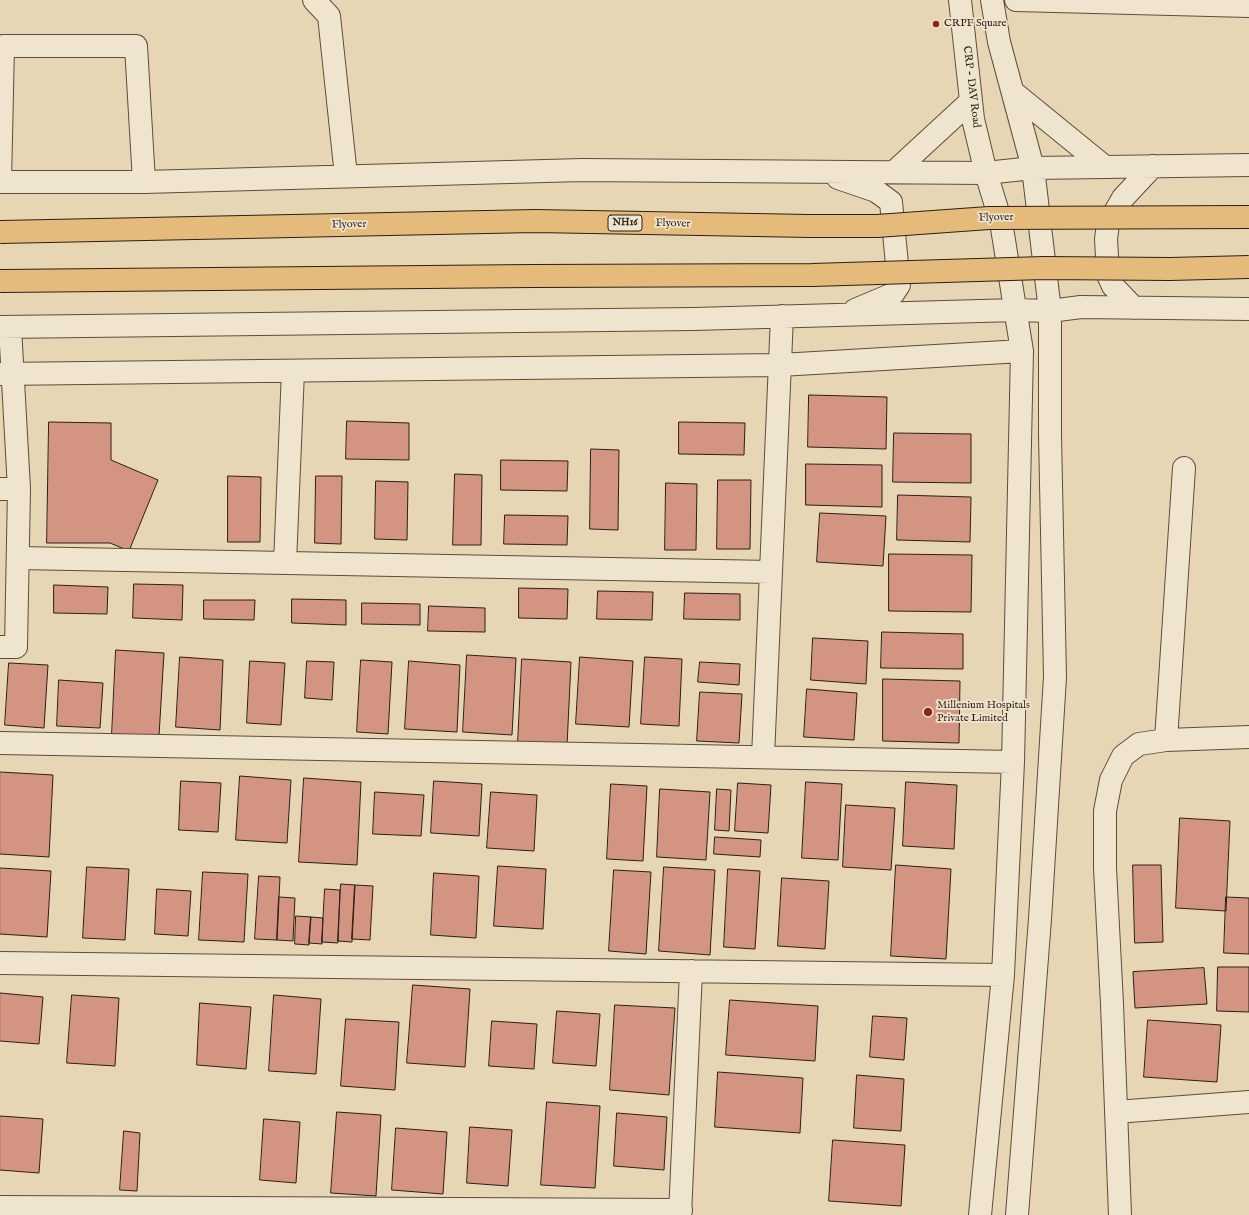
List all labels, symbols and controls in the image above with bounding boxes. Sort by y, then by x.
place label: CRPF Square [944,17,1007,31]
marker: CRPF Square [931,19,941,29]
street label: CRP - DAV Road [959,45,983,129]
street label: Flyover [978,211,1014,225]
road number: NH16 [608,215,642,231]
street label: Flyover [655,217,691,231]
street label: Flyover [331,218,367,232]
place label: Millenium Hospitals Private Limited [937,699,1030,725]
marker: Millenium Hospitals Private Limited [922,706,934,718]

